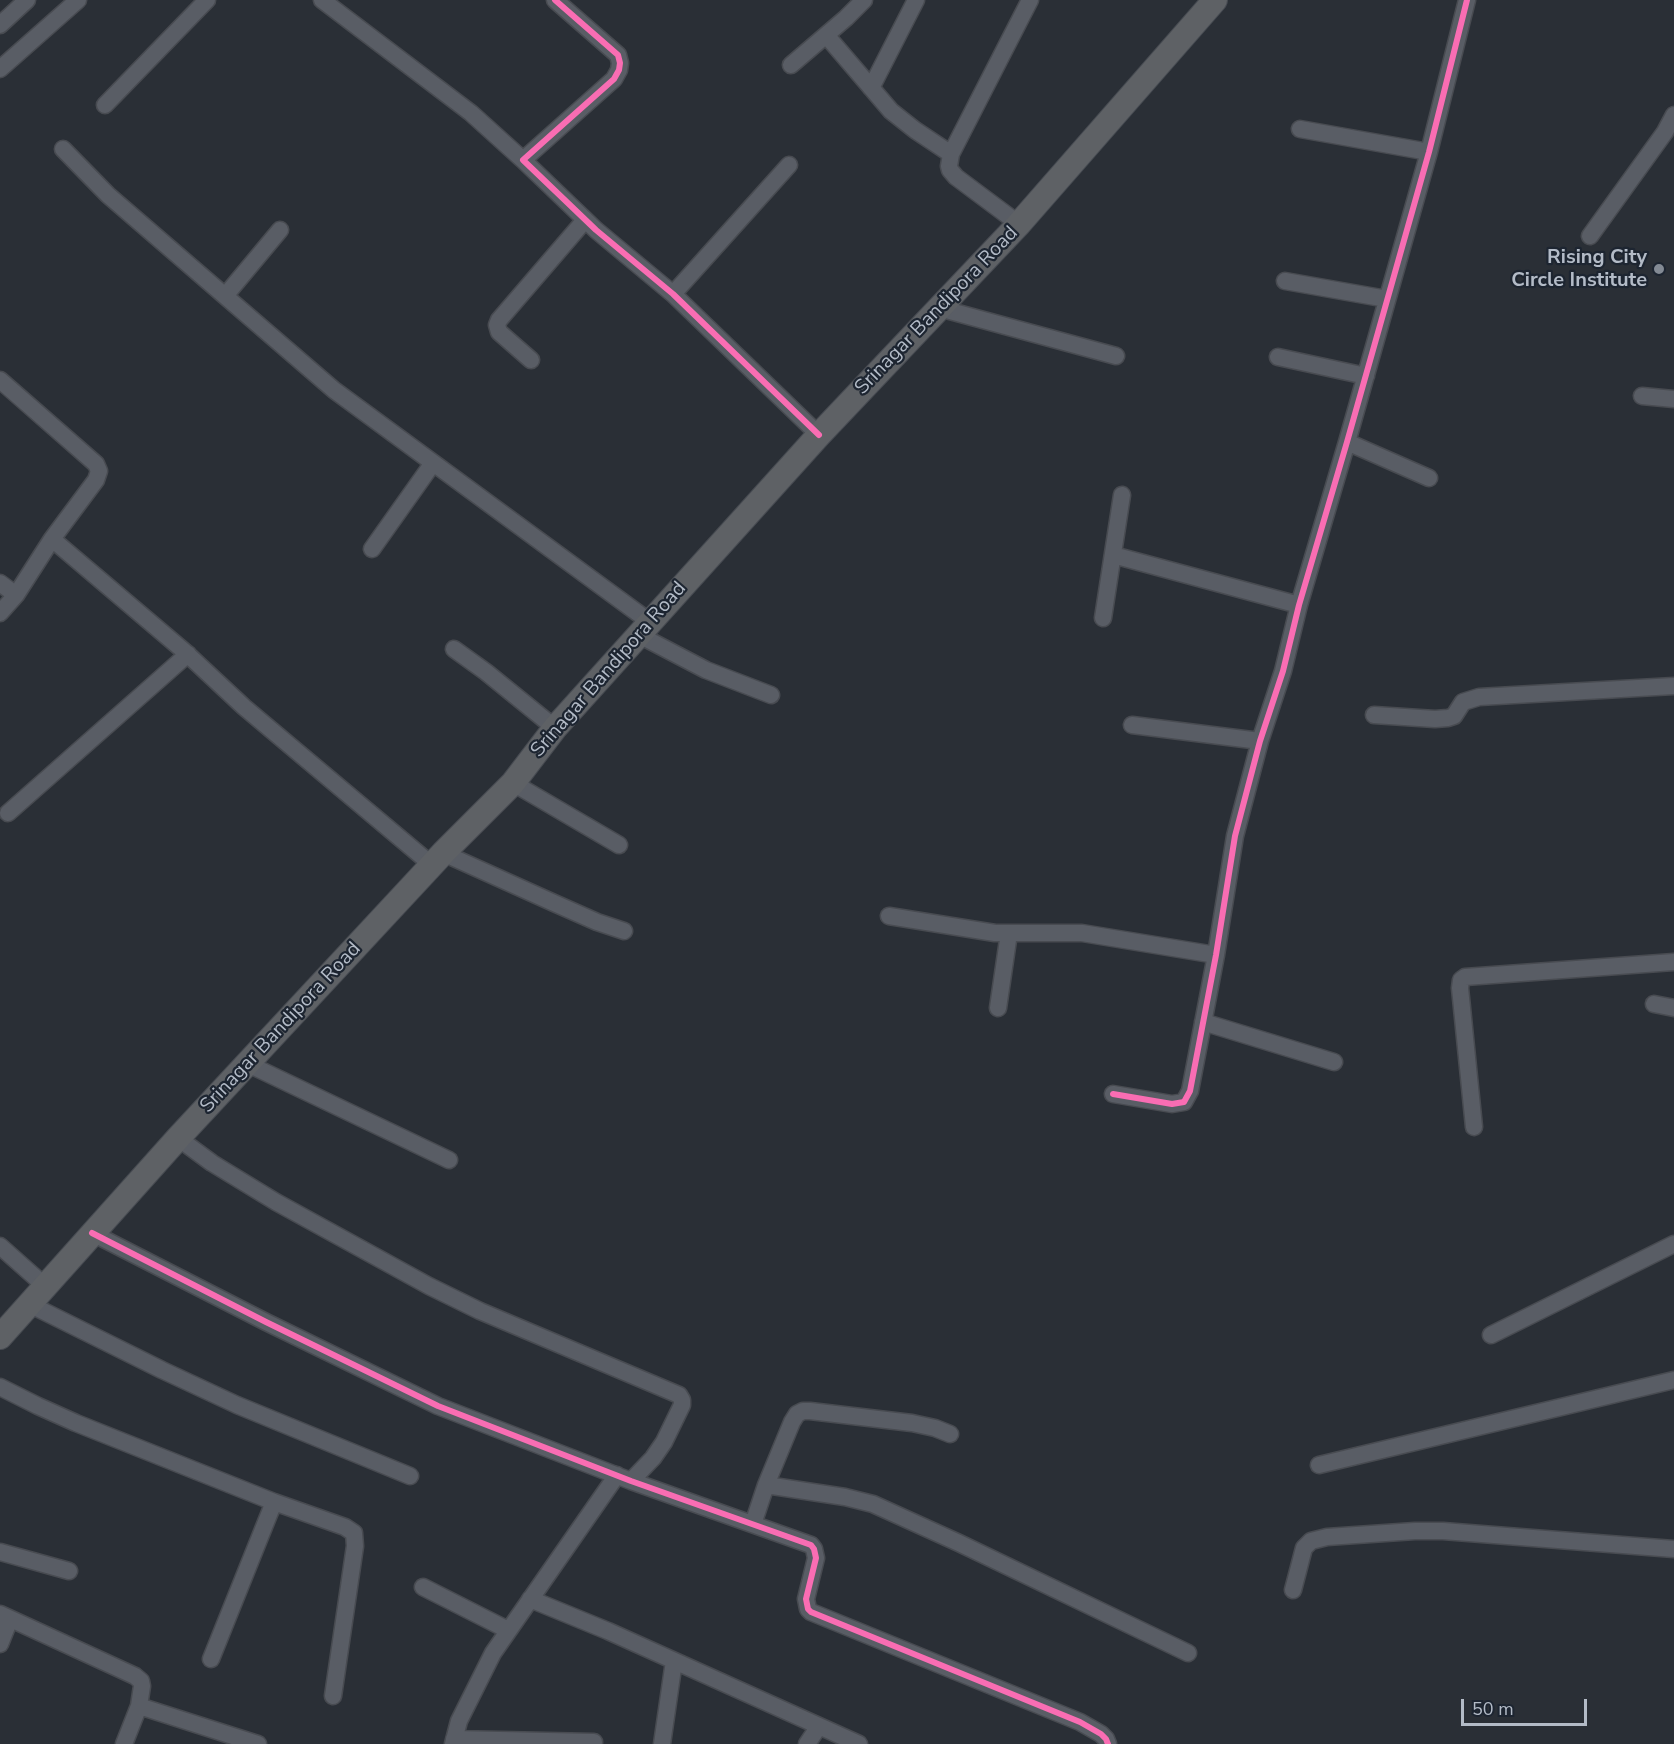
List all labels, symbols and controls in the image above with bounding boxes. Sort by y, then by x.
street label: Srinagar Bandipora Road [850,222,1024,400]
place label: Rising City Circle Institute [1511,246,1647,293]
marker: Rising City Circle Institute [1652,262,1666,276]
street label: Srinagar Bandipora Road [526,577,692,763]
street label: Srinagar Bandipora Road [196,938,366,1118]
scale bar [1464,1687,1590,1725]
text: 50 m [1472,1697,1514,1721]

